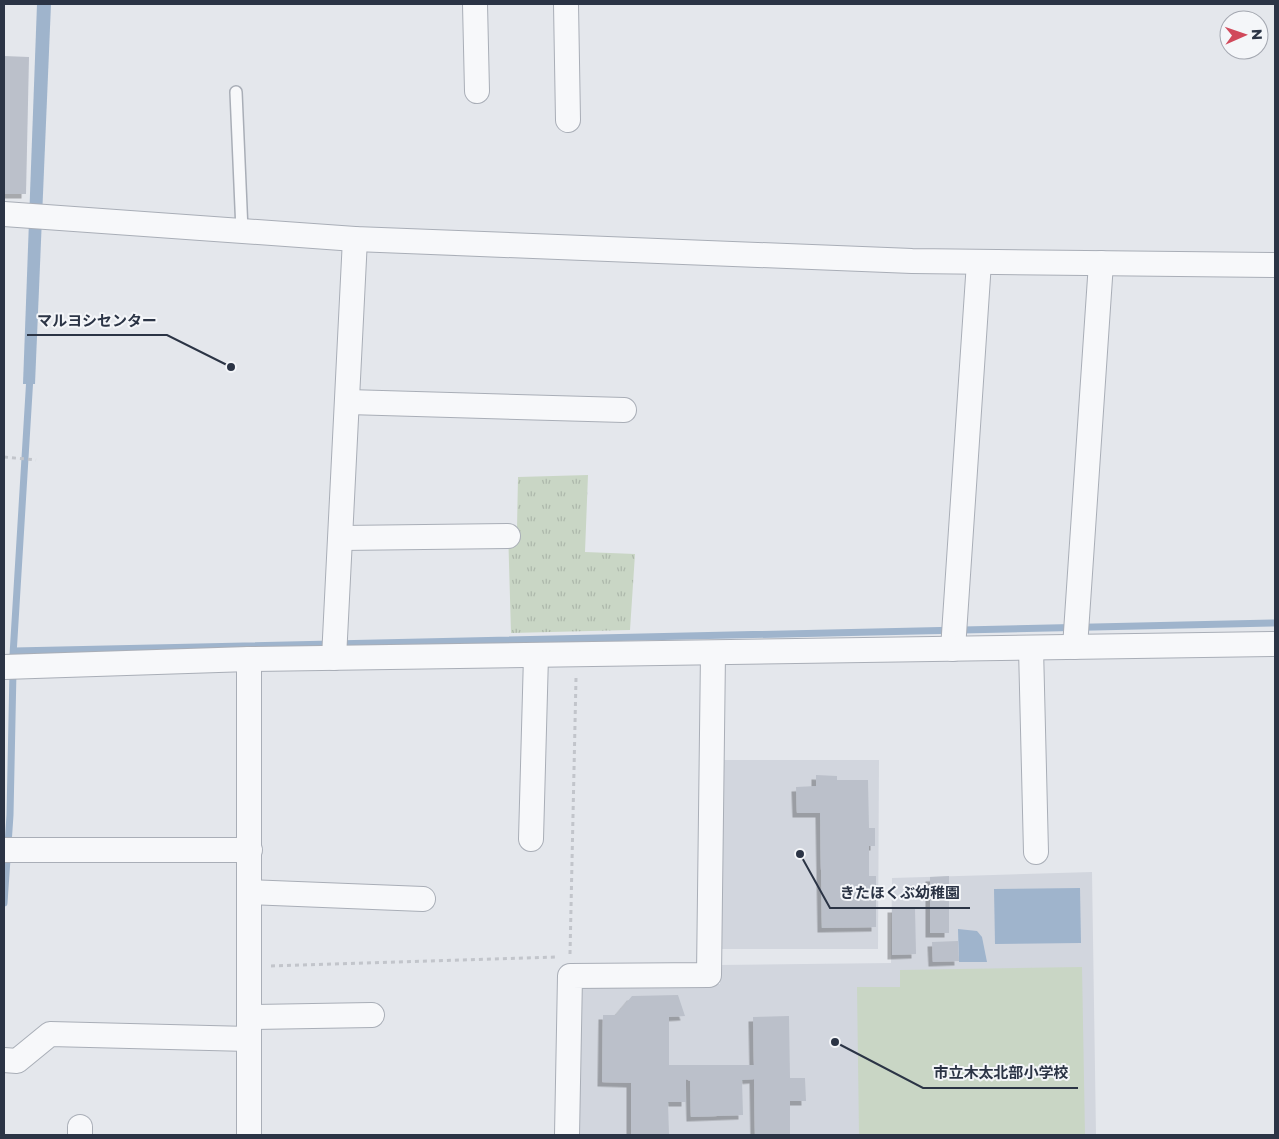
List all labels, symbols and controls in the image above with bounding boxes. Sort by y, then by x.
north arrow [1219,10,1269,60]
text: N [1248,29,1266,41]
callout: マルヨシセンター [27,305,167,335]
text: マルヨシセンター [37,311,157,330]
callout: きたほくぶ幼稚園 [830,878,970,908]
text: きたほくぶ幼稚園 [840,883,960,902]
callout: 市立木太北部小学校 [923,1058,1078,1088]
text: 市立木太北部小学校 [933,1063,1069,1082]

